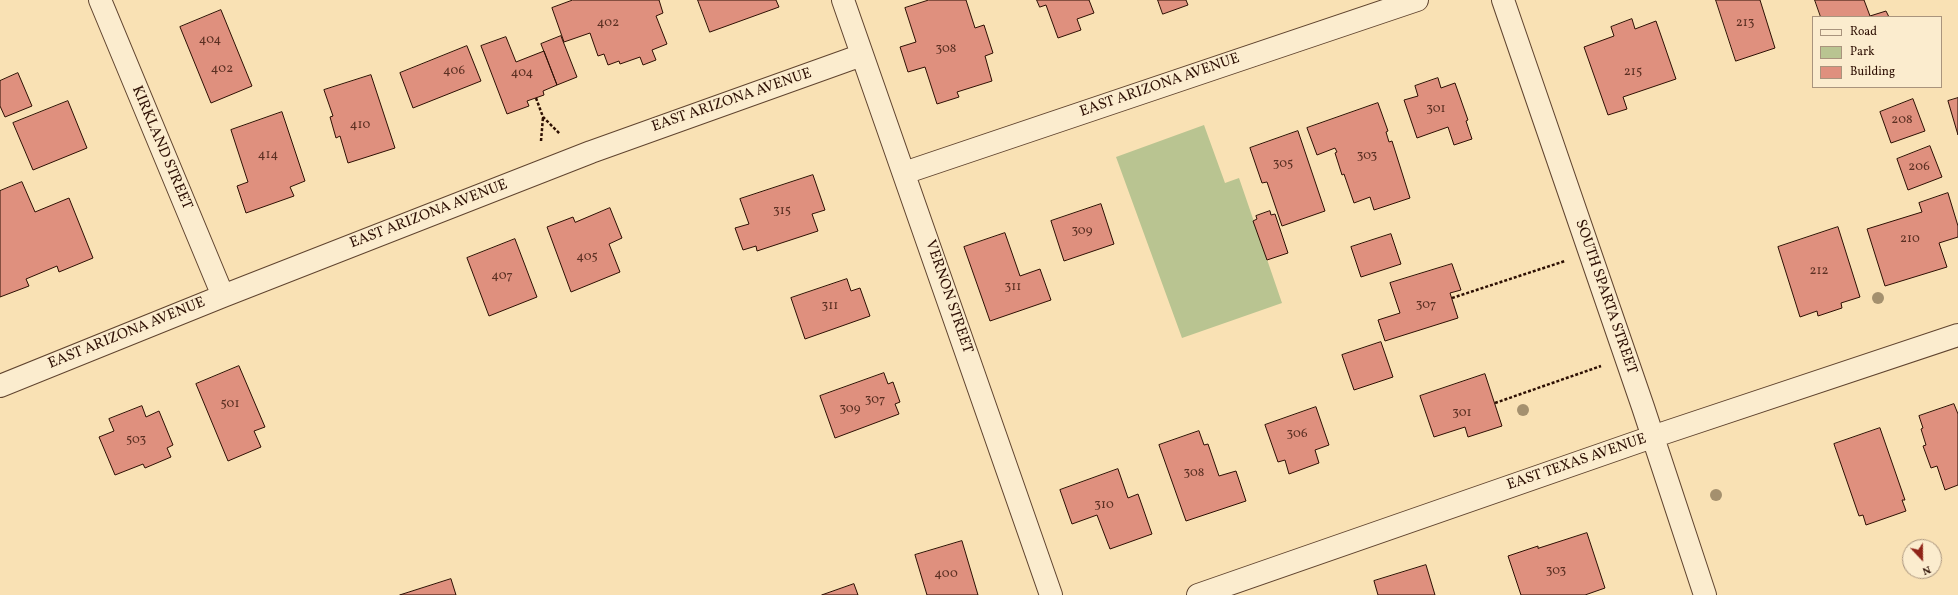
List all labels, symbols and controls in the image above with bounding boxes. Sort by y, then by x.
house number: 402 [597,16,619,32]
house number: 213 [1736,16,1754,32]
legend [1812,16,1942,88]
text: Road [1850,24,1877,40]
house number: 404 [199,33,221,49]
house number: 308 [936,42,956,58]
text: Park [1850,44,1875,60]
street label: EAST ARIZONA AVENUE [1078,50,1242,122]
house number: 402 [211,62,233,78]
house number: 406 [443,64,465,80]
text: Building [1850,64,1895,80]
street label: EAST ARIZONA AVENUE [650,65,814,137]
house number: 215 [1624,65,1642,81]
house number: 404 [511,66,533,82]
street label: KIRKLAND STREET [127,83,195,213]
house number: 301 [1426,102,1446,118]
house number: 208 [1891,113,1913,129]
house number: 410 [350,118,370,134]
house number: 414 [258,148,278,164]
house number: 303 [1357,149,1377,165]
house number: 305 [1273,157,1293,173]
house number: 206 [1908,160,1930,176]
street label: EAST ARIZONA AVENUE [347,177,511,253]
house number: 315 [773,204,791,220]
street label: SOUTH SPARTA STREET [1570,217,1640,377]
house number: 309 [1071,224,1093,240]
house number: 210 [1900,232,1920,248]
street label: VERNON STREET [920,238,976,356]
house number: 405 [576,250,598,266]
house number: 212 [1809,264,1829,280]
house number: 407 [491,269,513,285]
house number: 311 [1005,280,1021,296]
street label: EAST ARIZONA AVENUE [46,294,208,374]
house number: 307 [1416,298,1436,314]
house number: 311 [822,299,838,315]
house number: 307 [865,393,885,409]
house number: 501 [221,397,239,413]
house number: 309 [839,402,861,418]
house number: 301 [1452,406,1472,422]
house number: 306 [1287,427,1307,443]
street label: EAST TEXAS AVENUE [1505,431,1649,495]
house number: 503 [126,433,146,449]
house number: 308 [1184,466,1204,482]
house number: 310 [1094,498,1114,514]
north arrow [1902,539,1942,579]
text: N [1920,561,1933,578]
house number: 303 [1546,564,1566,580]
house number: 400 [934,567,958,583]

